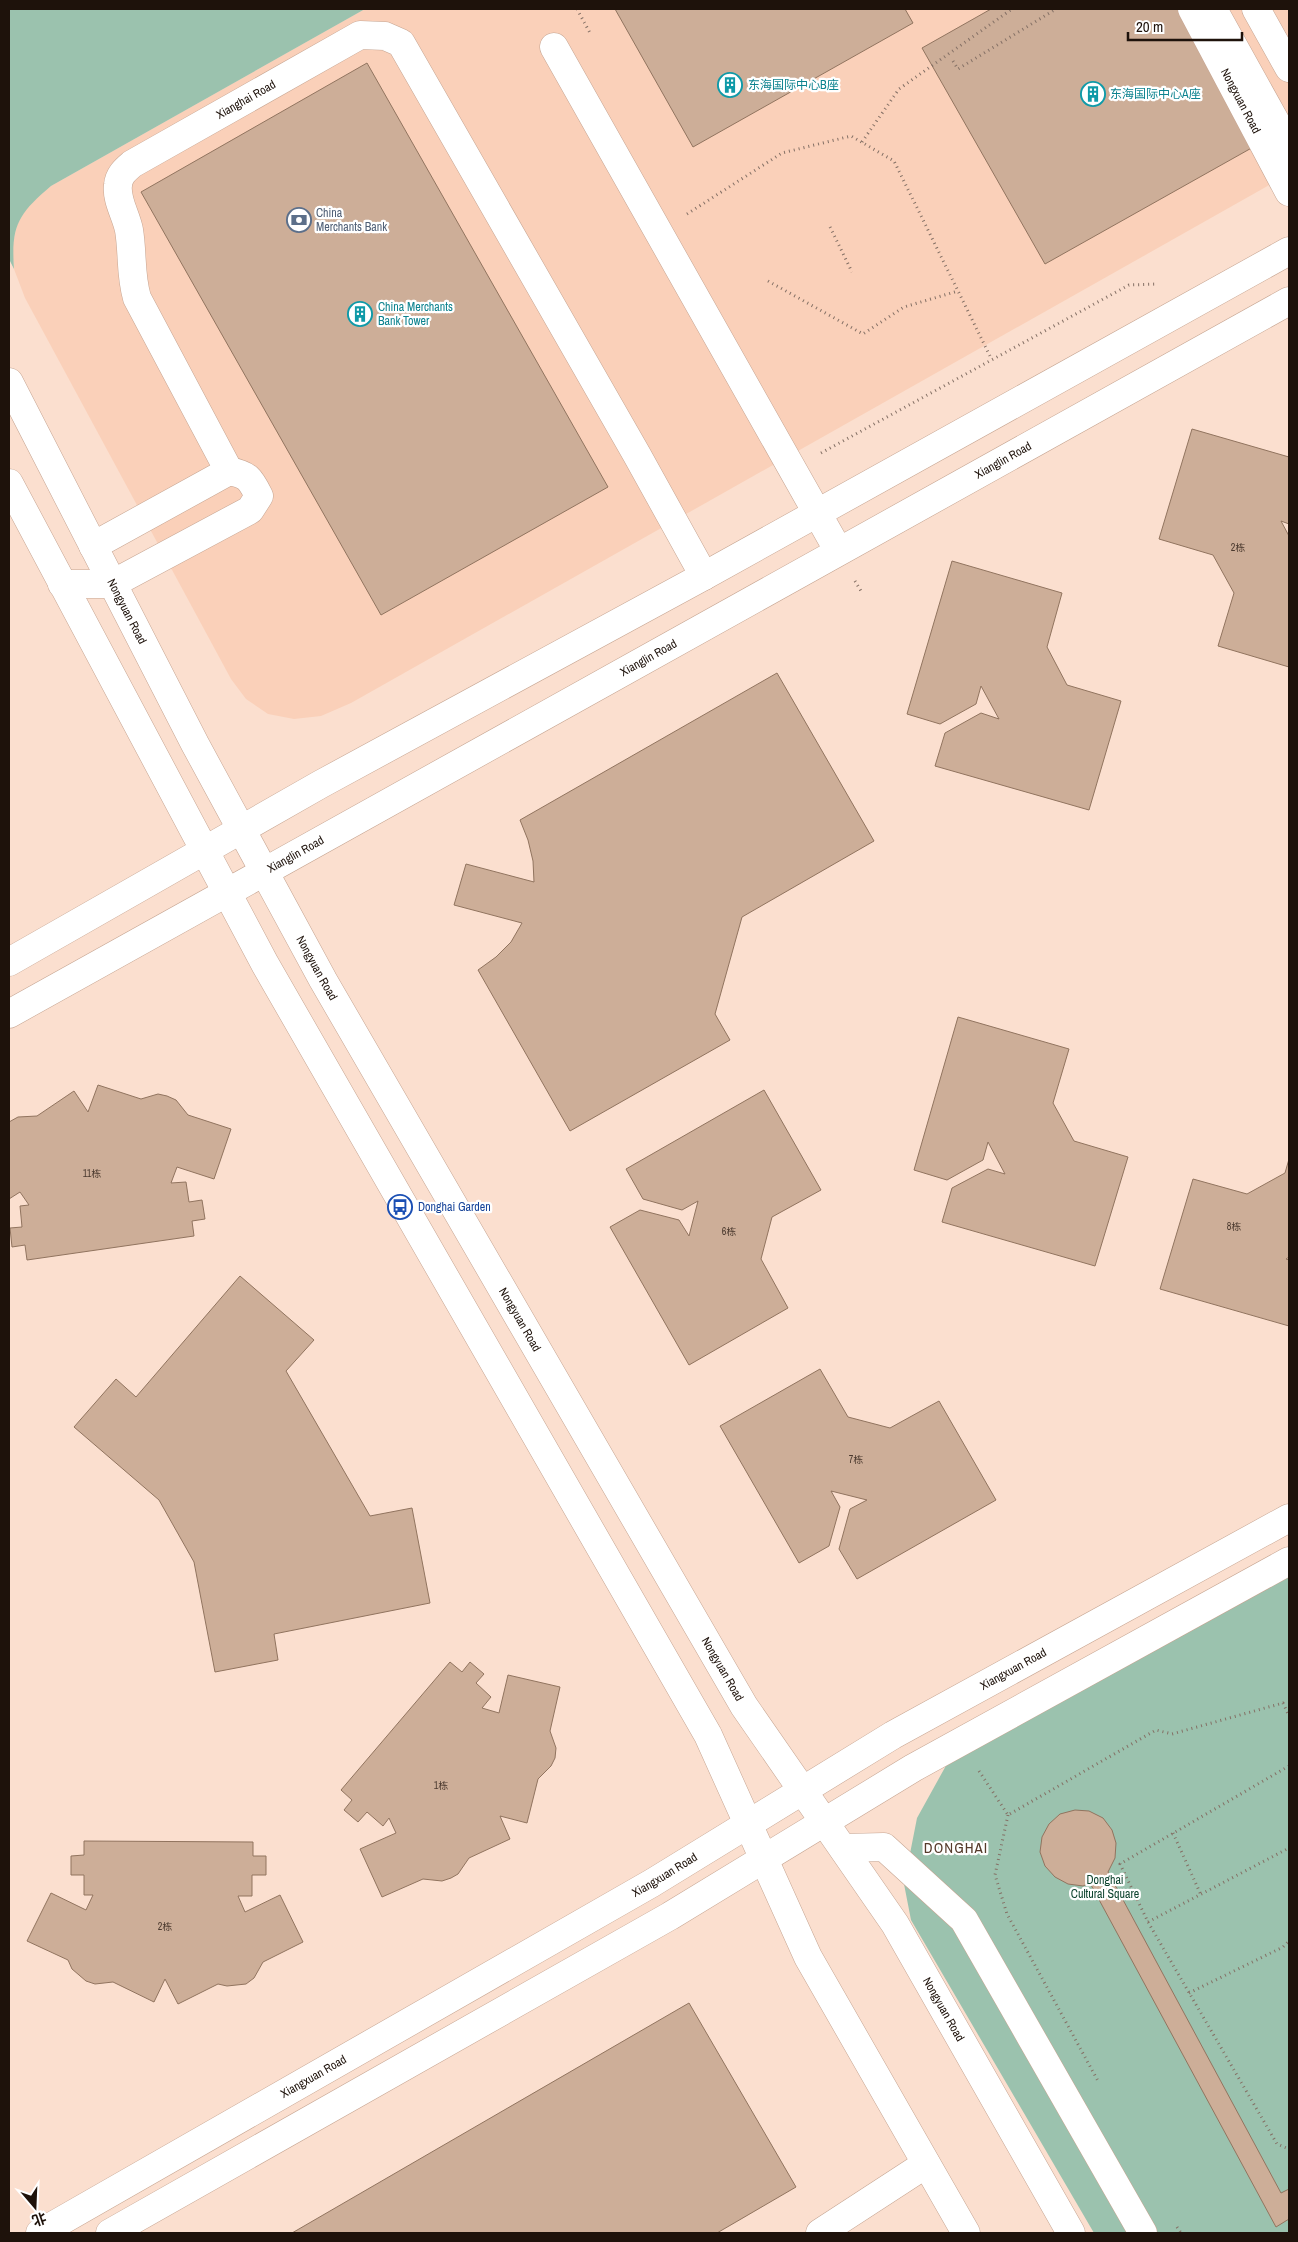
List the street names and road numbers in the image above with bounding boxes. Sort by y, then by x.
street label: Nongxuan Road [1217,66,1264,136]
street label: Xianghai Road [213,76,278,123]
street label: Xianglin Road [972,438,1034,482]
street label: Nongyuan Road [104,576,150,647]
street label: Xianglin Road [617,636,680,680]
street label: Xianglin Road [264,832,327,877]
street label: Nongyuan Road [293,933,341,1003]
street label: Nongyuan Road [495,1285,545,1354]
street label: Nongyuan Road [698,1634,747,1704]
street label: Xiangxuan Road [977,1644,1049,1694]
street label: Xiangxuan Road [629,1849,700,1901]
street label: Nongyuan Road [919,1974,968,2044]
street label: Xiangxuan Road [278,2051,349,2102]

